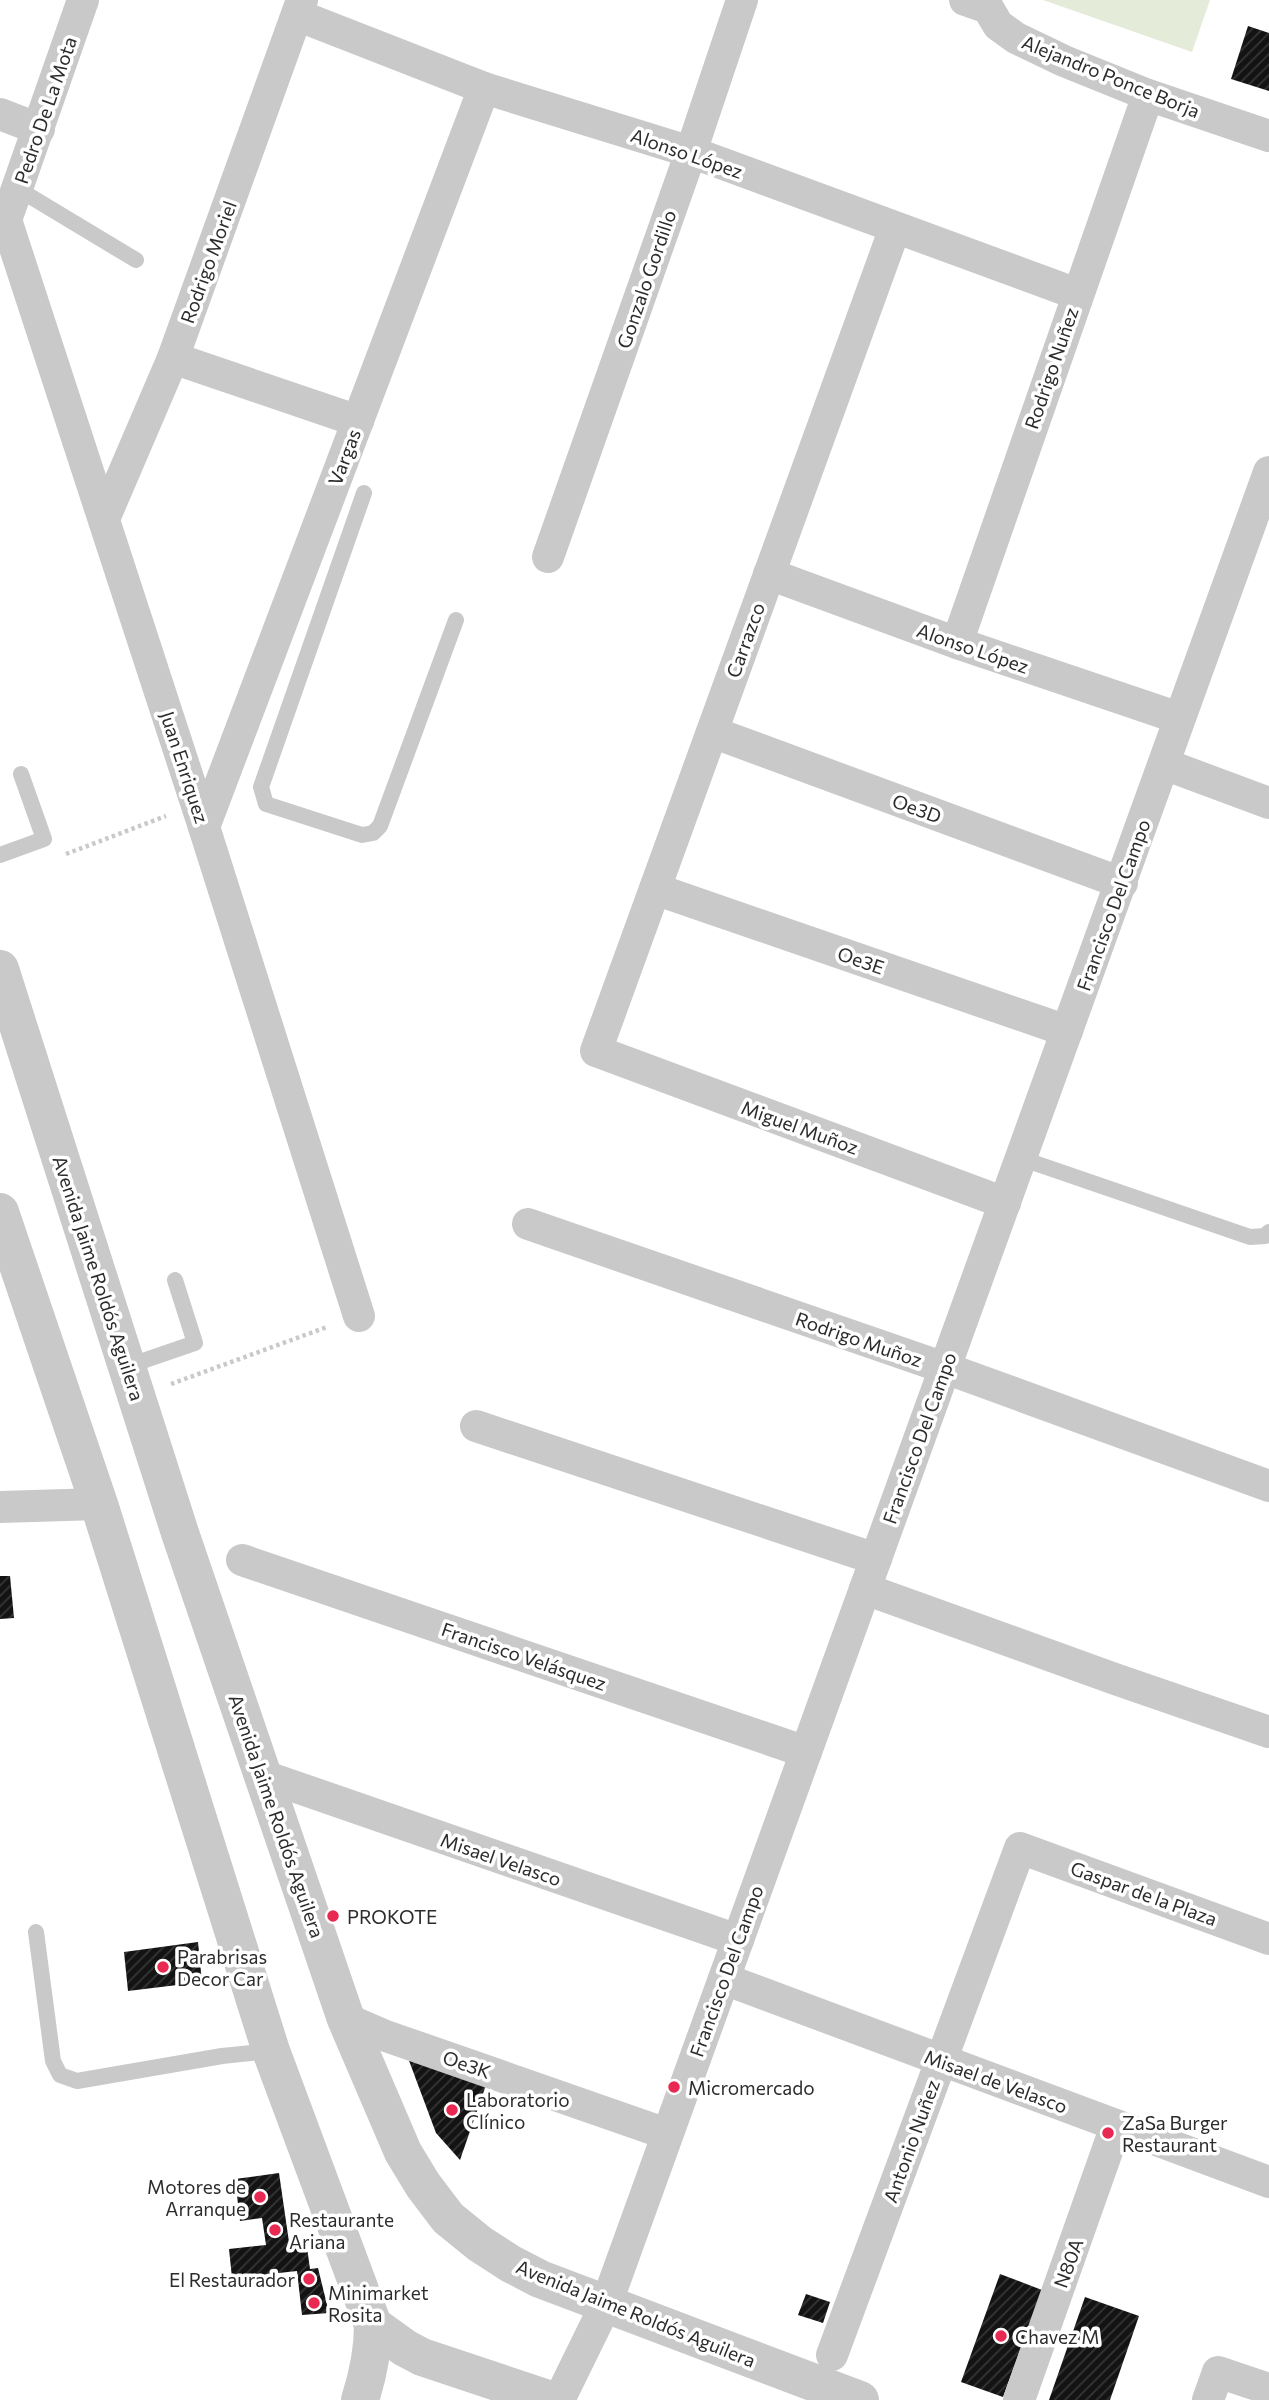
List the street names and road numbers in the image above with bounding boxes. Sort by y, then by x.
street label: Alejandro Ponce Borja [1019,30,1203,122]
street label: Pedro De La Mota [9,33,81,187]
street label: Alonso López [628,123,746,183]
street label: Rodrigo Moriel [175,198,241,326]
street label: Gonzalo Gordillo [612,207,680,351]
street label: Rodrigo Nuñez [1019,304,1083,432]
street label: Vargas [323,426,365,488]
street label: Carrazco [721,599,769,681]
street label: Alonso López [914,618,1032,678]
street label: Juan Enriquez [156,708,214,826]
street label: Oe3D [889,789,945,827]
street label: Francisco Del Campo [1071,816,1155,994]
street label: Oe3E [835,941,887,979]
street label: Miguel Muñoz [738,1095,862,1159]
street label: Avenida Jaime Roldós Aguilera [48,1153,150,1403]
street label: Rodrigo Muñoz [793,1307,925,1371]
street label: Francisco Del Campo [877,1349,961,1527]
street label: Francisco Velásquez [439,1617,609,1695]
street label: Avenida Jaime Roldós Aguilera [224,1691,330,1941]
street label: Misael Velasco [438,1828,564,1890]
street label: Gaspar de la Plaza [1068,1856,1220,1930]
street label: Francisco Del Campo [684,1882,768,2060]
street label: Misael de Velasco [921,2044,1071,2118]
street label: Oe3K [440,2045,494,2083]
street label: Antonio Nuñez [878,2076,944,2206]
street label: N80A [1048,2235,1088,2291]
street label: Avenida Jaime Roldós Aguilera [513,2254,759,2372]

